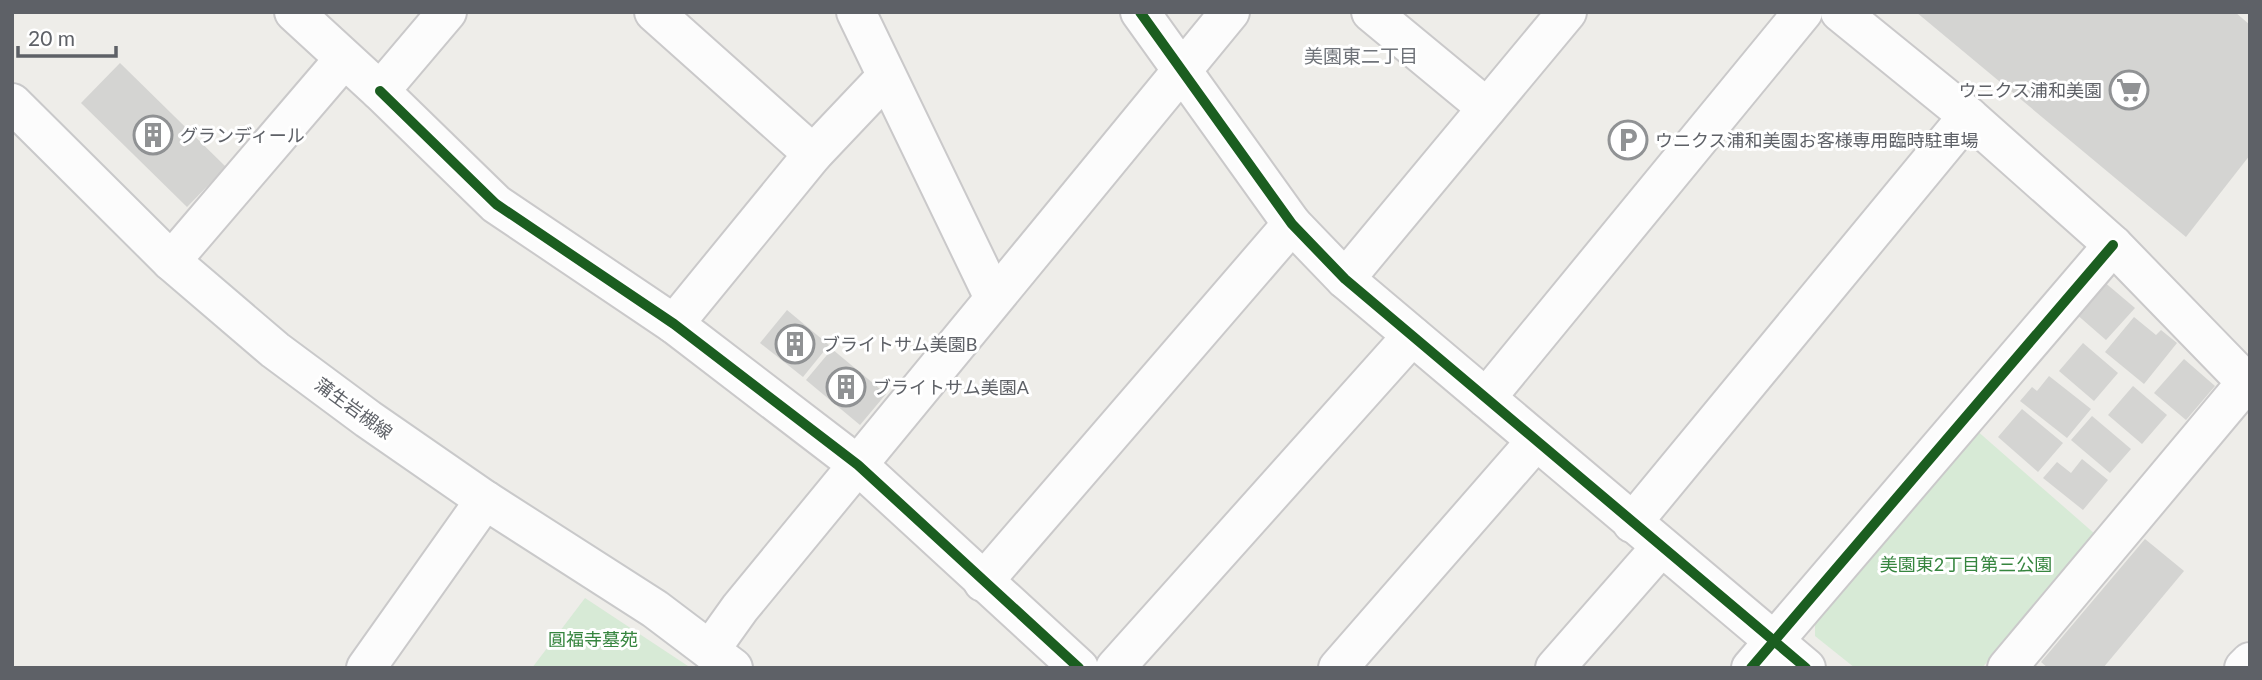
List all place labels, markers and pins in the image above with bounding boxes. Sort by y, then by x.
supermarket icon: ウニクス浦和美園 [2108,69,2150,111]
place label: ウニクス浦和美園 [1959,79,2102,101]
building icon: グランディール [132,114,174,156]
parking icon: ウニクス浦和美園お客様専用臨時駐車場 [1607,119,1649,161]
place label: グランディール [180,124,305,146]
place label: ウニクス浦和美園お客様専用臨時駐車場 [1655,129,1978,151]
building icon: ブライトサム美園B [774,323,816,365]
place label: ブライトサム美園B [822,333,977,355]
building icon: ブライトサム美園A [825,366,867,408]
place label: ブライトサム美園A [873,376,1030,398]

